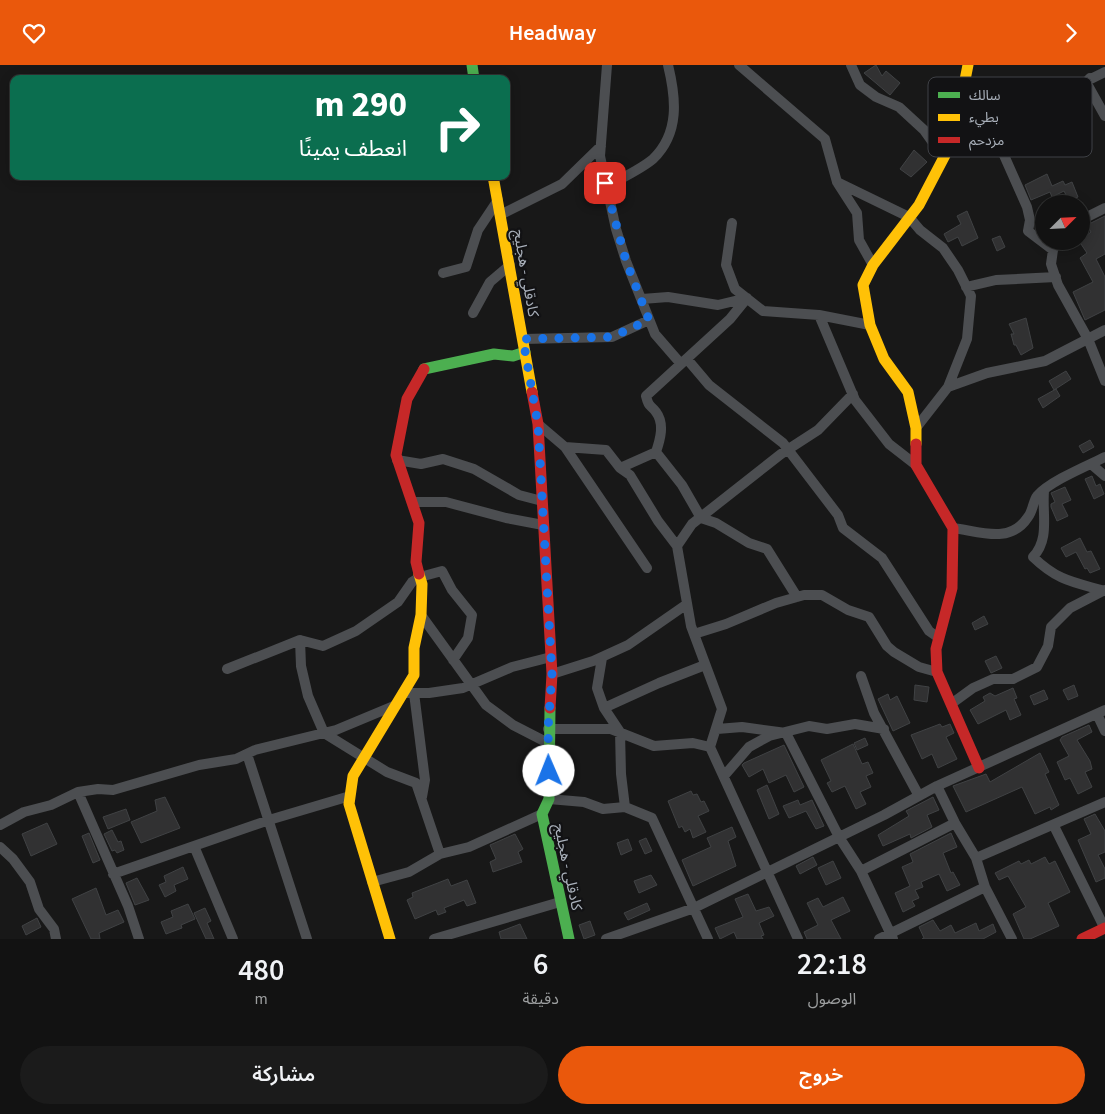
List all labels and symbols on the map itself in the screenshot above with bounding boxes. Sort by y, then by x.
legend [928,77,1092,157]
text: سالك [969,86,1001,106]
text: بطيء [969,108,999,128]
text: مزدحم [969,131,1004,151]
pin [584,162,626,204]
north arrow [1035,195,1090,250]
street label: كادقلي - هجليج [506,228,544,320]
position arrow [522,744,574,796]
street label: كادقلي - هجليج [547,822,587,914]

